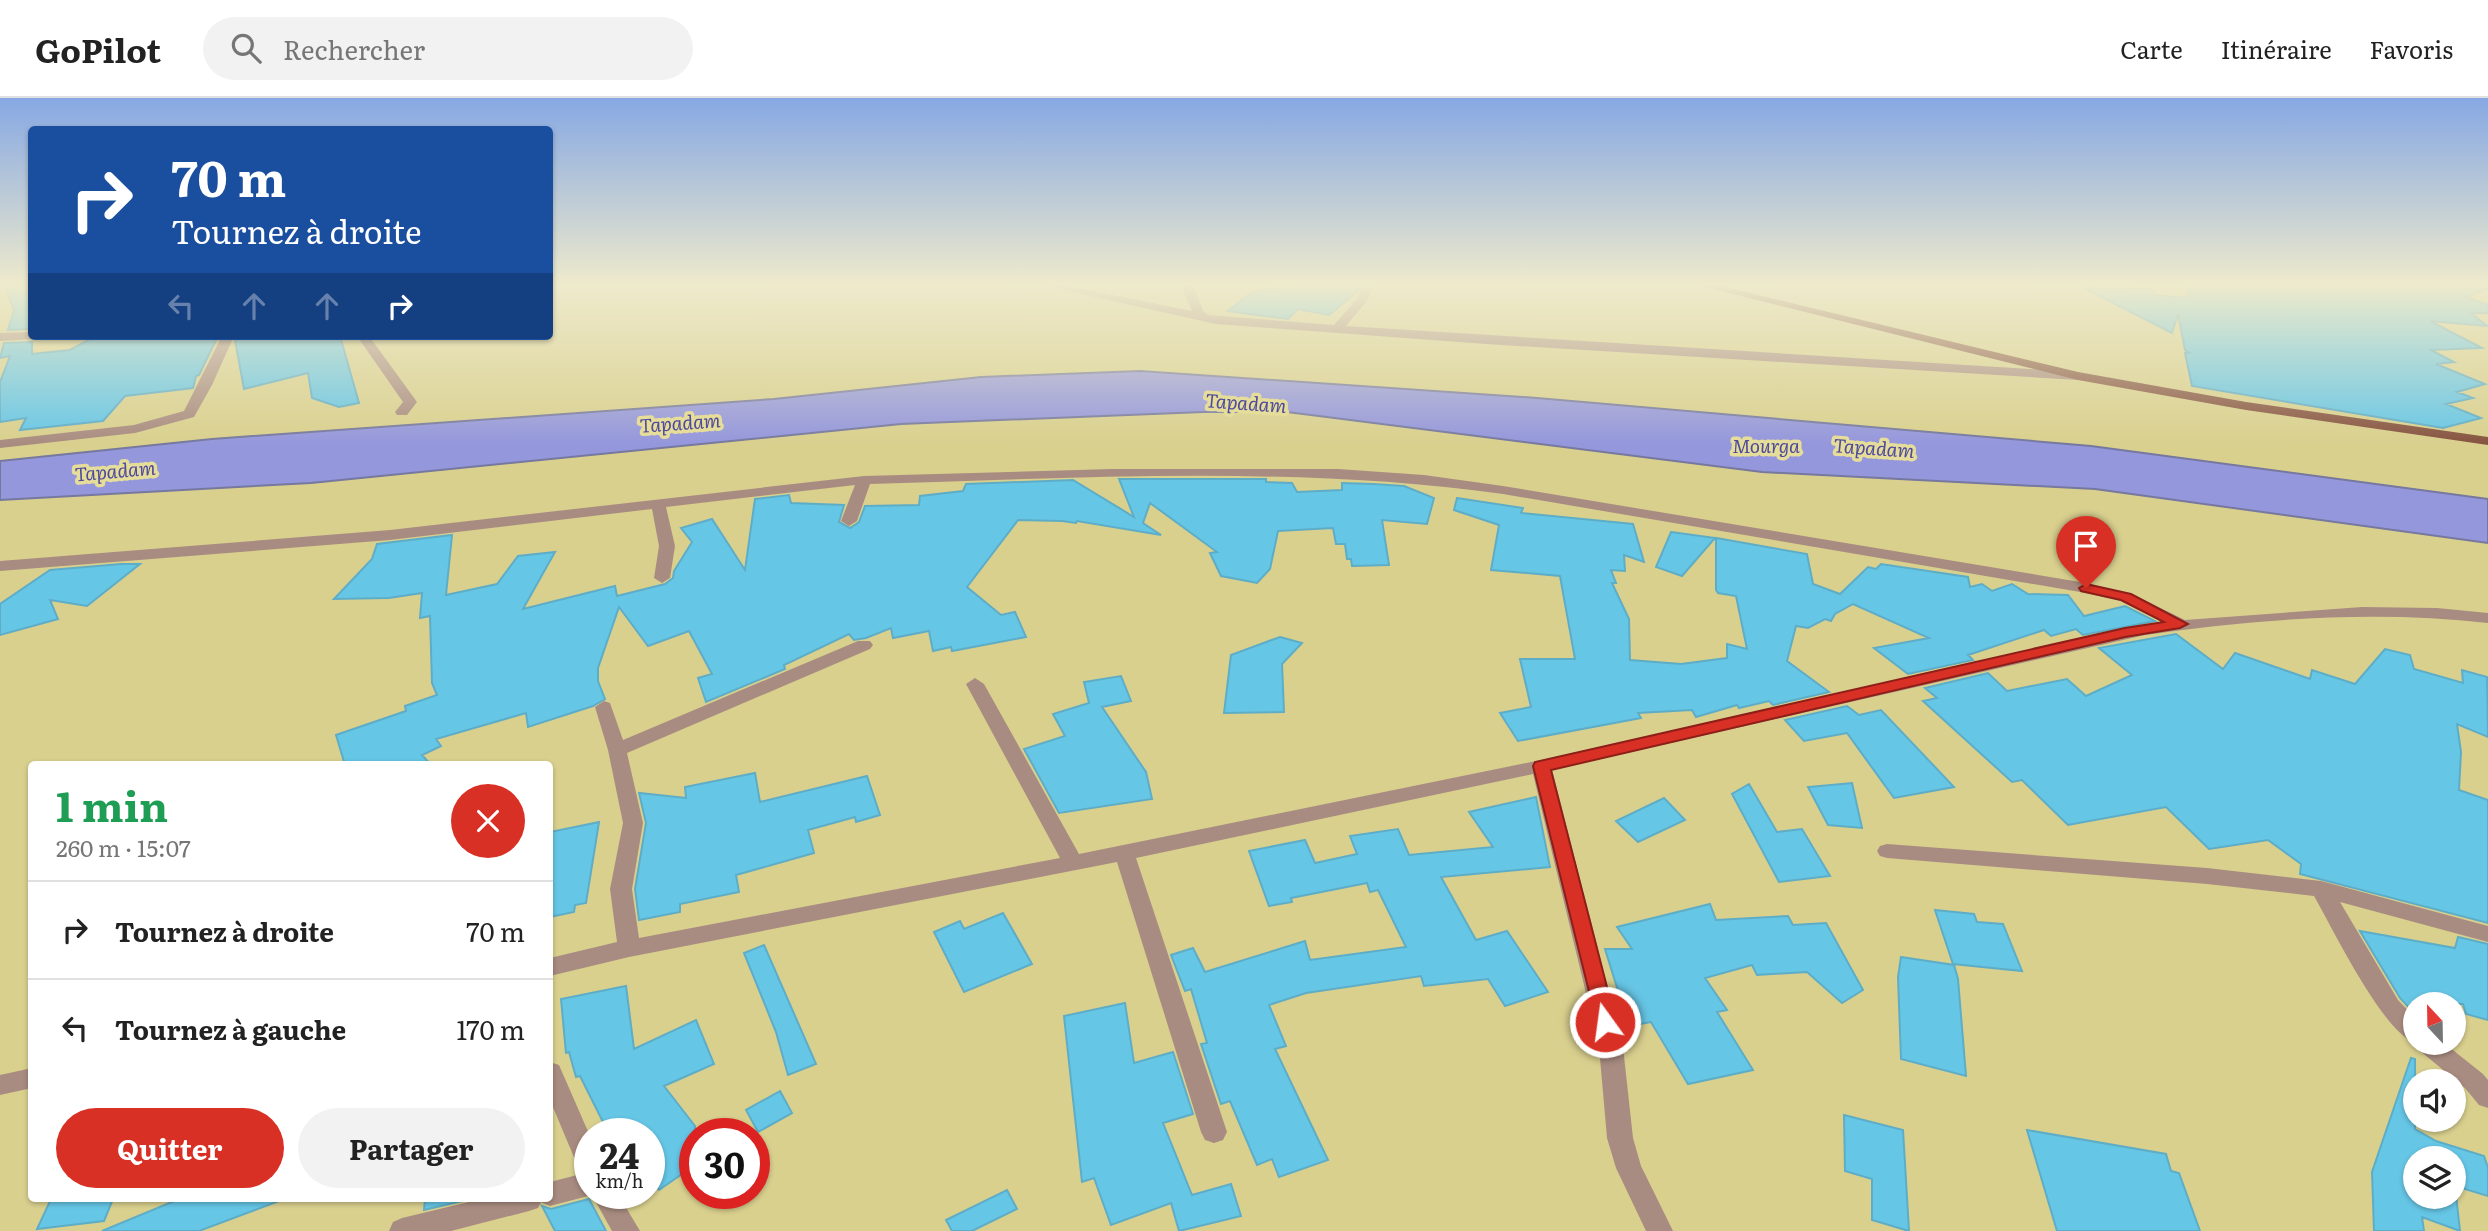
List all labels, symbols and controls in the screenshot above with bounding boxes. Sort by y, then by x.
search box [203,17,693,80]
text: GoPilot [35,24,161,73]
icon: search [227,29,265,67]
text: Rechercher [283,29,425,68]
text: Carte [2120,31,2183,66]
text: Itinéraire [2221,31,2332,66]
text: Favoris [2370,31,2453,66]
text: 70 m [171,139,286,212]
icon: right [56,154,147,245]
text: Tournez à droite [171,206,422,254]
icon: left [162,287,200,325]
icon: ahead [235,287,273,325]
icon: ahead [308,287,346,325]
icon: right [381,287,419,325]
water label: Tapadam [1205,385,1288,419]
water label: Tapadam [639,405,722,439]
water label: Tapadam [1833,430,1916,464]
water label: Mourga [1732,431,1800,459]
water label: Tapadam [74,453,157,487]
pin [2056,516,2116,588]
icon: arrive [2067,527,2105,565]
text: 1 min [56,773,168,835]
button: close [451,784,525,858]
text: 260 m · 15:07 [56,830,191,864]
icon: right [56,911,94,949]
text: Tournez à droite [115,911,334,950]
text: 70 m [466,911,525,950]
position arrow [1568,985,1642,1059]
north arrow [2403,992,2466,1055]
map controls [2403,992,2466,1209]
icon: left [56,1009,94,1047]
text: Tournez à gauche [115,1009,346,1048]
text: 170 m [457,1009,525,1048]
button: sound [2403,1069,2466,1132]
button: Quitter [56,1108,284,1188]
button: Partager [298,1108,525,1188]
speed limit sign: 30 [679,1118,770,1209]
text: 24 [600,1128,639,1180]
button: layers [2403,1146,2466,1209]
text: km/h [596,1167,643,1194]

